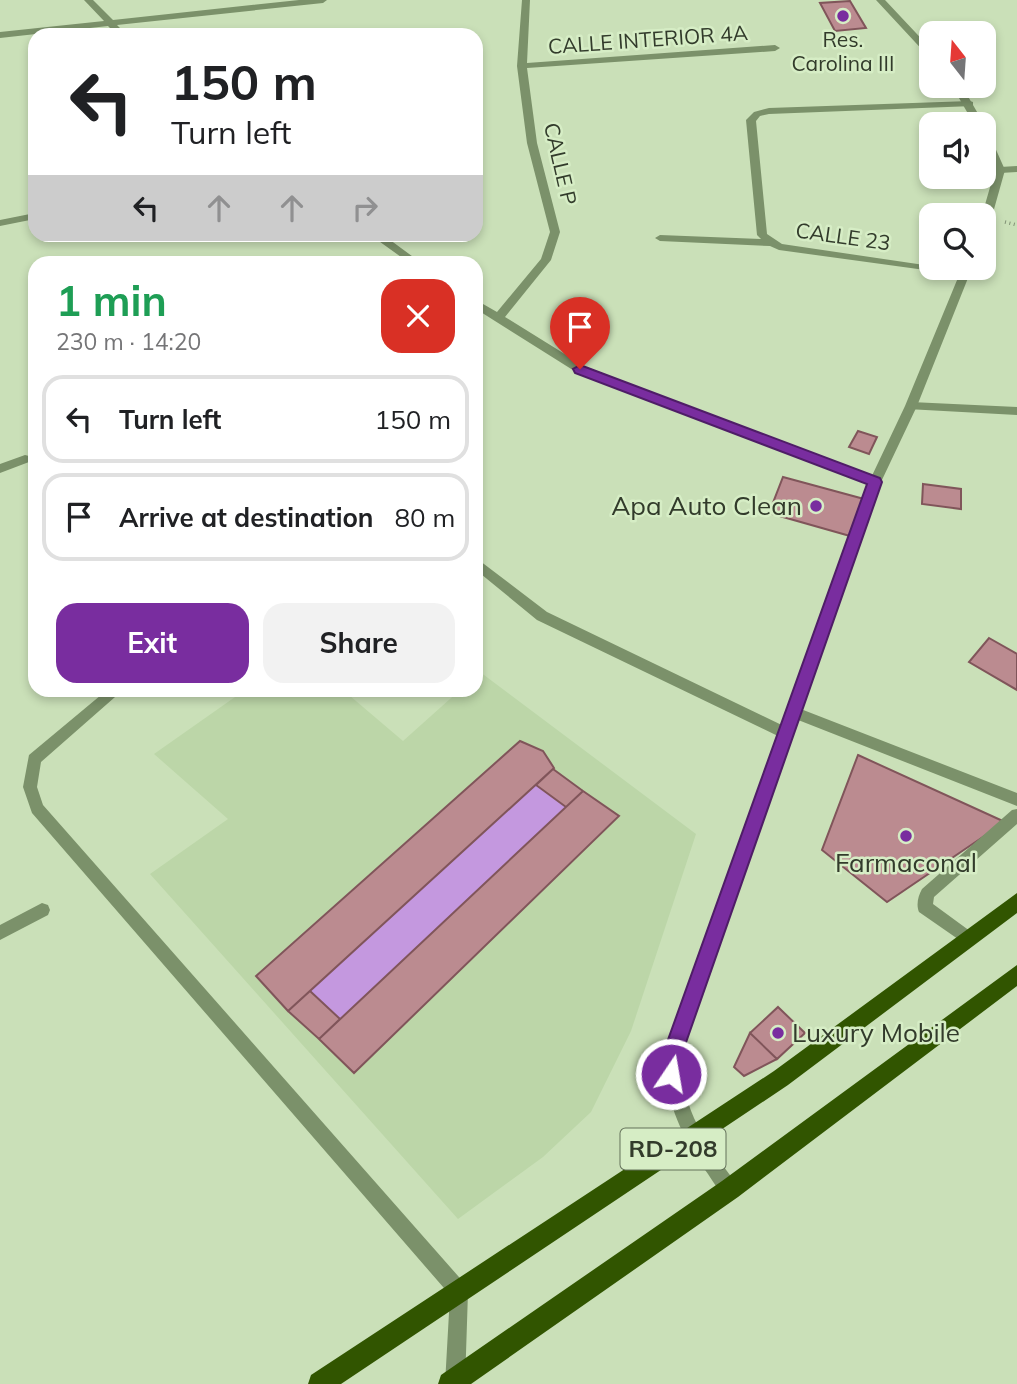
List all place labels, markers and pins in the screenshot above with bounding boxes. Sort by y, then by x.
marker: Res. Carolina III [835,8,851,24]
place label: Res. Carolina III [792,26,894,76]
pin [550,297,610,369]
place label: Apa Auto Clean [611,489,802,522]
marker: Apa Auto Clean [808,498,824,514]
marker: Farmaconal [898,828,914,844]
place label: Farmaconal [835,846,977,879]
place label: Luxury Mobile [792,1016,960,1049]
marker: Luxury Mobile [770,1025,786,1041]

